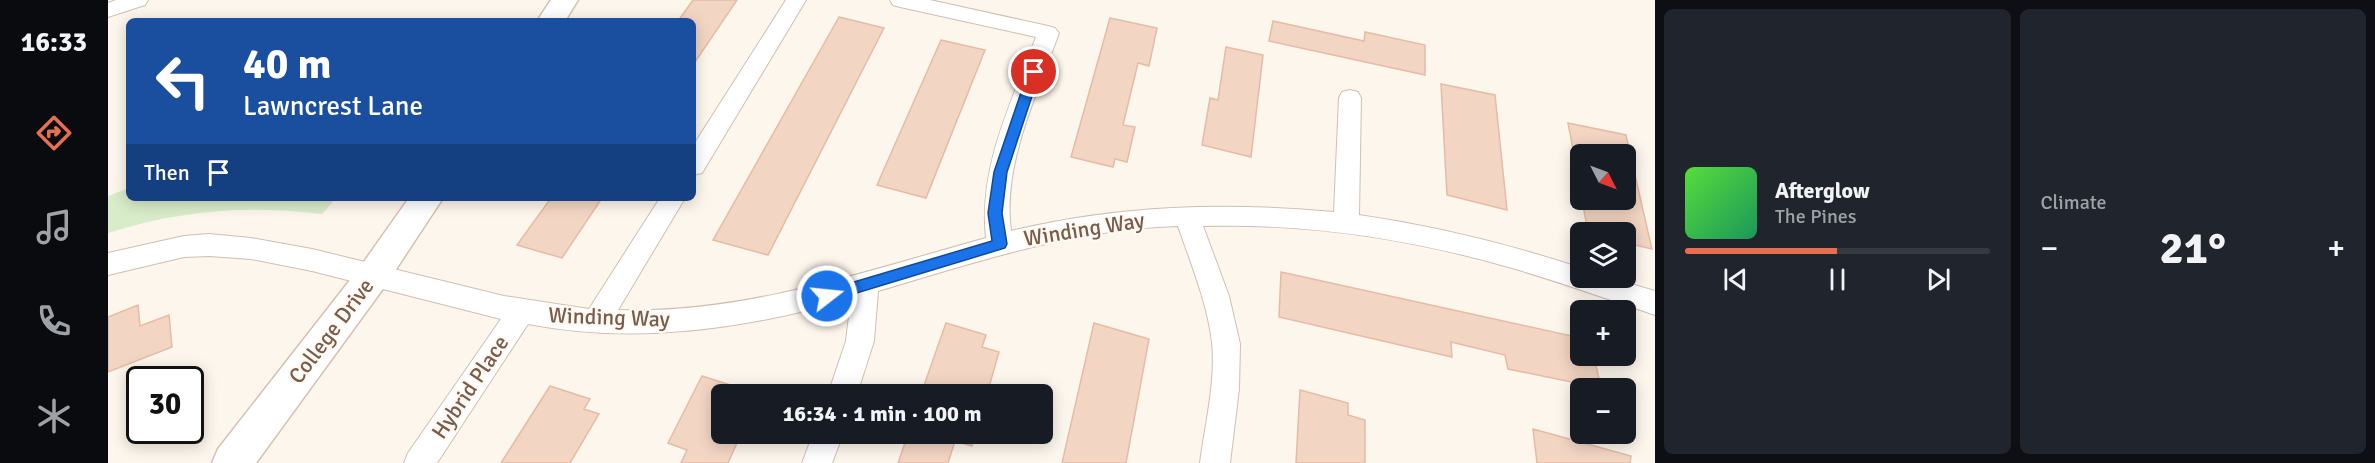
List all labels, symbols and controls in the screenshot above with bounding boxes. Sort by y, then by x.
text: 16:33 [21,26,87,59]
text: 40 m [243,39,332,90]
icon: left [144,42,222,120]
pin [1008,46,1059,97]
icon: arrive [1017,55,1050,88]
text: Lawncrest Lane [243,90,423,123]
icon: directions [33,112,75,154]
north arrow [1570,144,1636,210]
map controls [1570,144,1636,444]
icon: arrive [202,156,235,189]
text: Then [144,159,190,186]
text: Afterglow [1775,177,1870,204]
text: Climate [2041,190,2106,215]
text: The Pines [1775,204,1857,229]
icon: music [33,206,75,248]
street label: Winding Way [1022,206,1147,252]
text: 21° [2159,221,2226,276]
button: layers [1570,222,1636,288]
text: − [2041,228,2058,269]
text: + [2327,228,2345,269]
icon: previous [1719,263,1752,296]
icon: pause [1821,263,1854,296]
icon: next [1922,263,1955,296]
position arrow [795,264,859,328]
street label: College Drive [283,273,379,389]
icon: phone [33,300,75,342]
button: + [1570,300,1636,366]
street label: Winding Way [548,301,671,333]
street label: Hybrid Place [426,330,514,444]
speed limit sign: 30 [126,366,204,444]
button: − [1570,378,1636,444]
icon: climate [33,395,75,437]
text: 16:34 · 1 min · 100 m [782,400,982,427]

